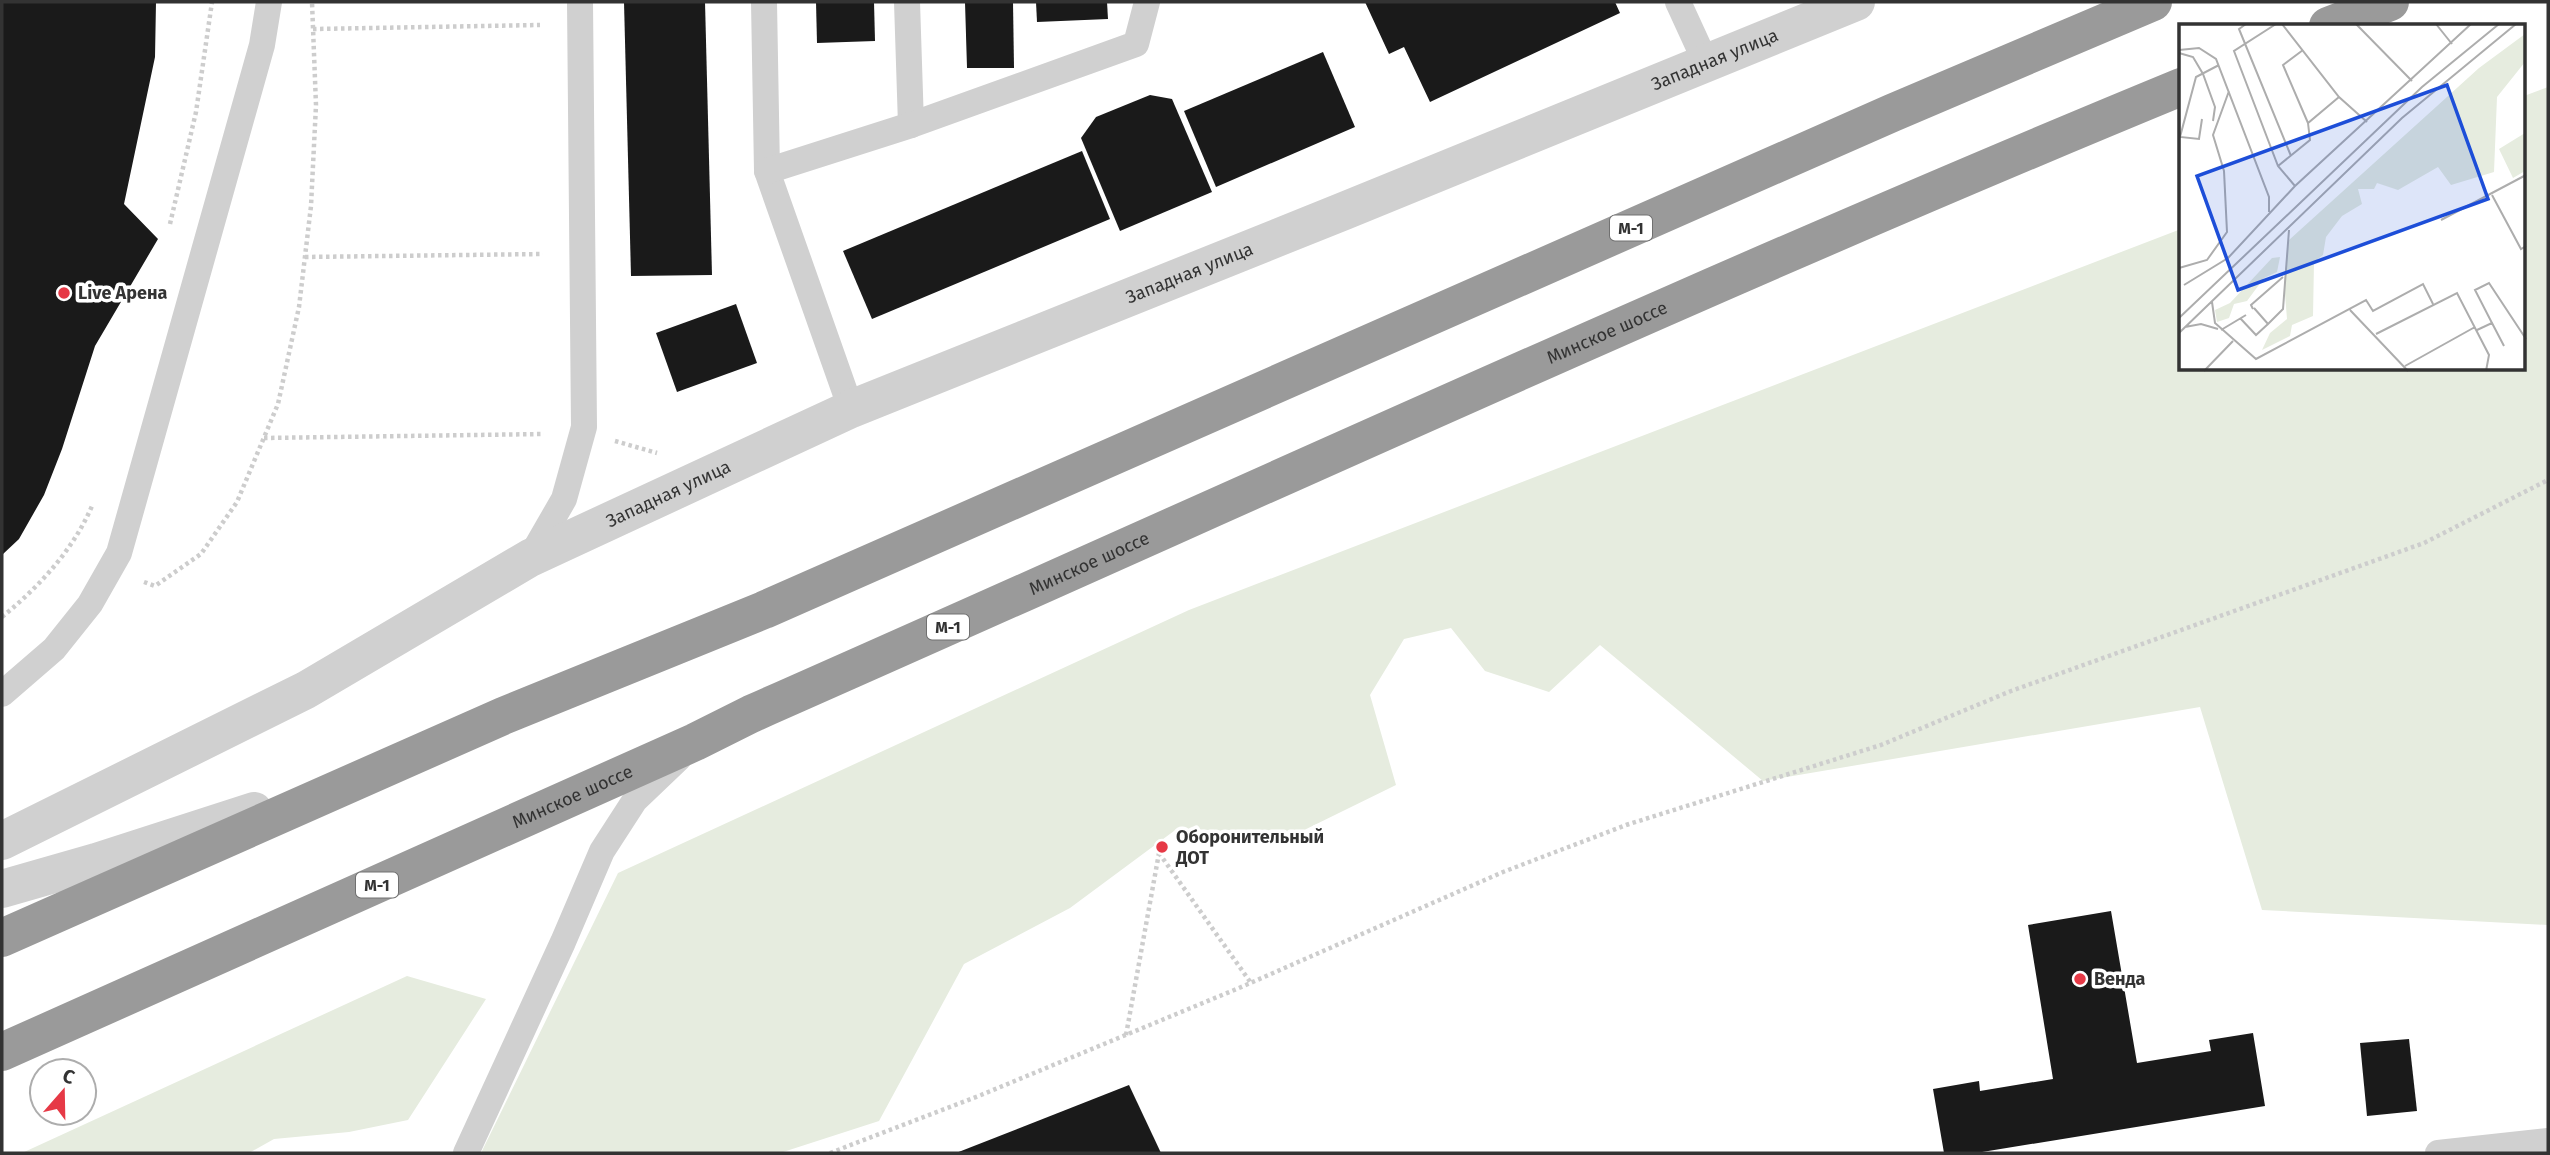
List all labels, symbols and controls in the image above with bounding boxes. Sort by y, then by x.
street label: Западная улица [1648,24,1781,95]
inset map [2179,24,2526,371]
road number: М-1 [1610,216,1652,240]
street label: Западная улица [1123,238,1256,308]
place label: Live Арена [78,282,167,304]
marker: Live Арена [56,285,72,301]
street label: Минское шоссе [1543,297,1671,369]
street label: Западная улица [603,455,734,532]
street label: Минское шоссе [1026,527,1153,600]
road number: М-1 [927,614,969,640]
street label: Минское шоссе [509,760,636,833]
place label: Оборонительный ДОТ [1175,826,1324,869]
marker: Оборонительный ДОТ [1154,839,1170,855]
road number: М-1 [356,872,398,898]
place label: Венда [2094,968,2146,990]
marker: Венда [2072,971,2088,987]
north arrow [28,1057,98,1127]
text: С [60,1064,78,1089]

